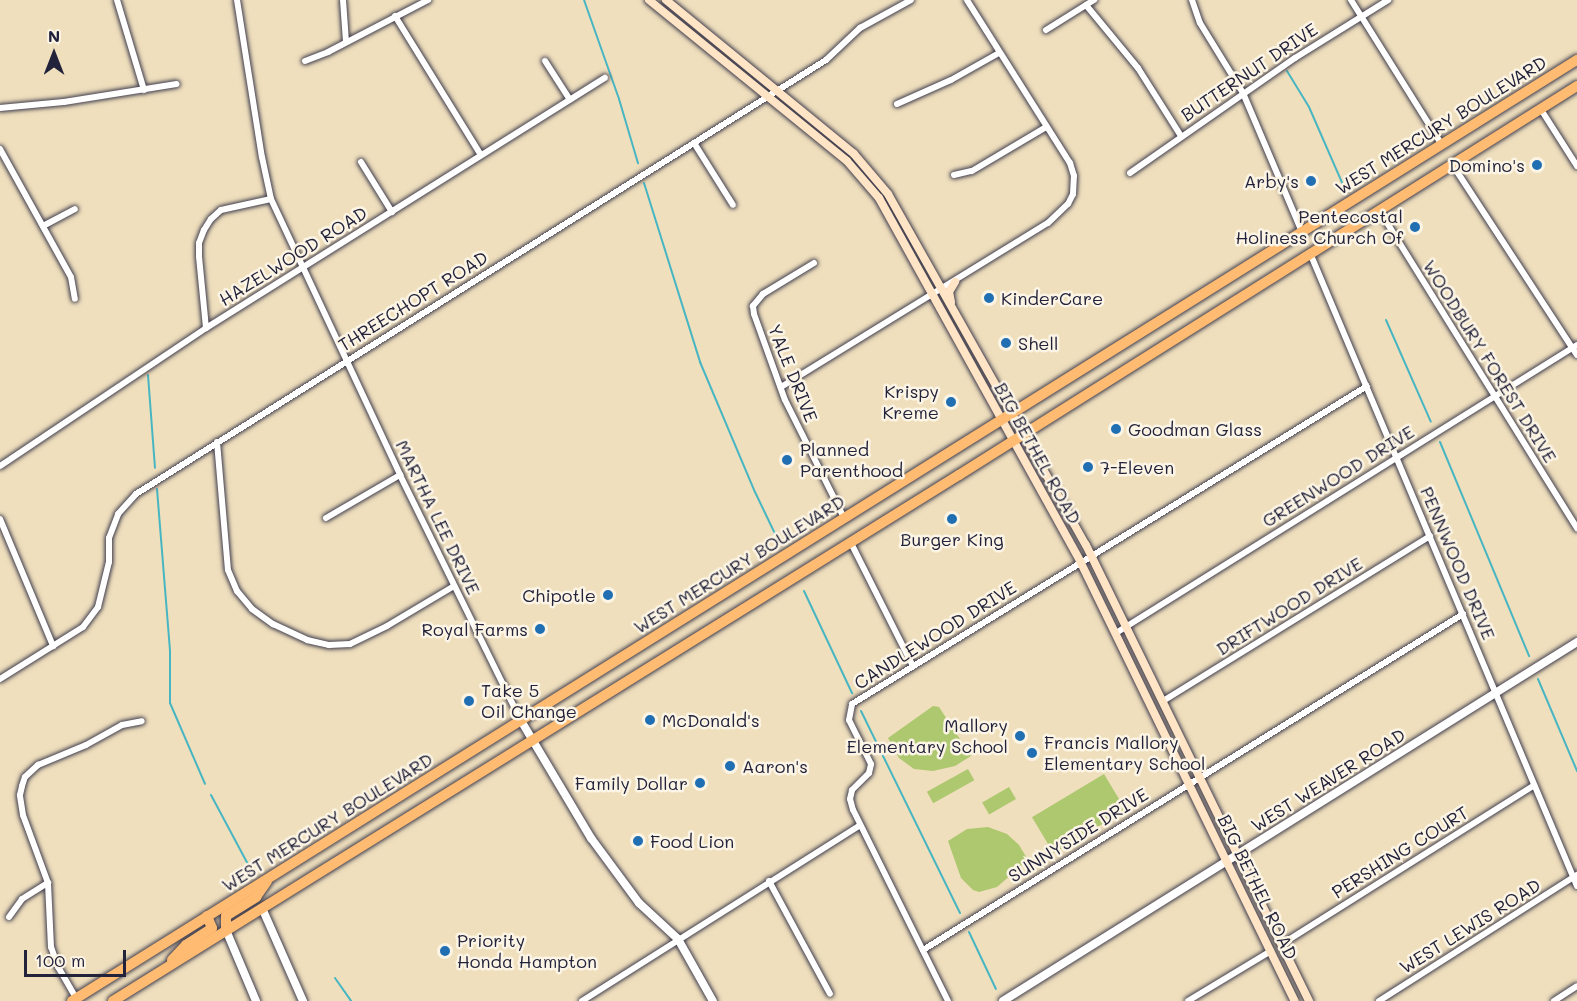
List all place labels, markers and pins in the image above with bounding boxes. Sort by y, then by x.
place label: Domino's [1449,154,1525,176]
marker: Domino's [1530,158,1544,172]
place label: Arby's [1244,170,1299,192]
marker: Arby's [1304,174,1318,188]
place label: Pentecostal Holiness Church Of [1235,206,1403,248]
marker: Pentecostal Holiness Church Of [1408,220,1422,234]
place label: KinderCare [1001,287,1103,309]
marker: KinderCare [982,291,996,305]
place label: Shell [1018,332,1058,354]
marker: Shell [999,336,1013,350]
place label: Krispy Kreme [882,381,939,424]
marker: Krispy Kreme [944,395,958,409]
place label: Goodman Glass [1128,418,1262,440]
marker: Goodman Glass [1109,422,1123,436]
place label: Planned Parenthood [800,439,903,482]
marker: Planned Parenthood [778,451,796,469]
place label: 7-Eleven [1100,456,1174,478]
marker: 7-Eleven [1081,460,1095,474]
marker: Burger King [945,512,959,526]
place label: Burger King [900,528,1004,550]
place label: Chipotle [522,584,596,606]
marker: Chipotle [601,588,615,602]
place label: Royal Farms [421,618,528,640]
marker: Royal Farms [533,622,547,636]
place label: Take 5 Oil Change [481,680,577,722]
marker: Take 5 Oil Change [462,694,476,708]
place label: McDonald's [662,709,760,731]
marker: McDonald's [643,713,657,727]
place label: Mallory Elementary School [847,715,1008,758]
marker: Mallory Elementary School [1013,729,1027,743]
place label: Francis Mallory Elementary School [1044,732,1205,774]
marker: Francis Mallory Elementary School [1025,746,1039,760]
place label: Aaron's [742,755,808,777]
marker: Aaron's [723,759,737,773]
place label: Family Dollar [575,772,688,794]
marker: Family Dollar [693,776,707,790]
place label: Food Lion [650,830,734,852]
marker: Food Lion [631,834,645,848]
place label: Priority Honda Hampton [457,930,597,972]
marker: Priority Honda Hampton [438,944,452,958]

